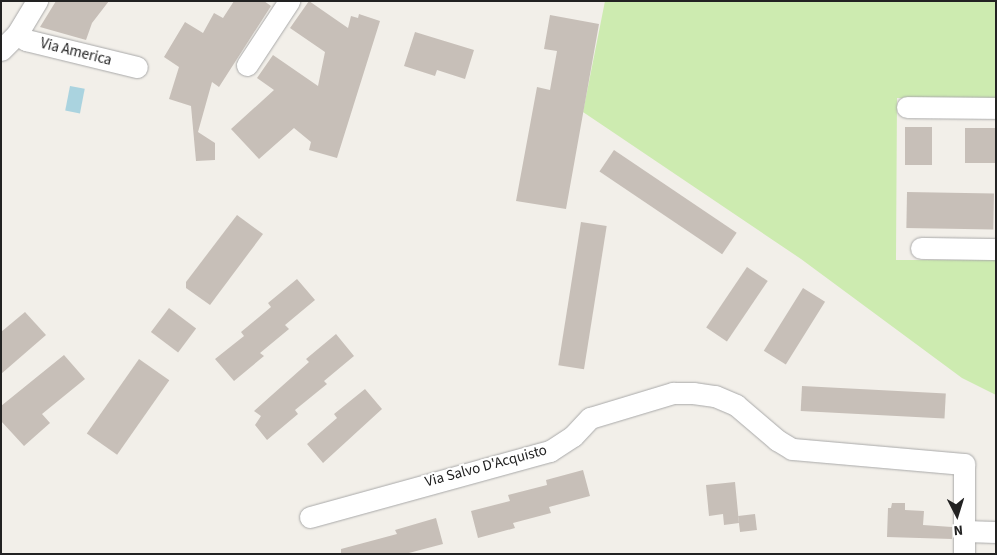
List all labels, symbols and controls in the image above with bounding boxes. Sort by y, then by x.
street label: Via America [38,34,114,70]
street label: Via Salvo D'Acquisto [423,441,549,491]
north arrow [932,490,982,540]
text: N [953,520,964,540]

